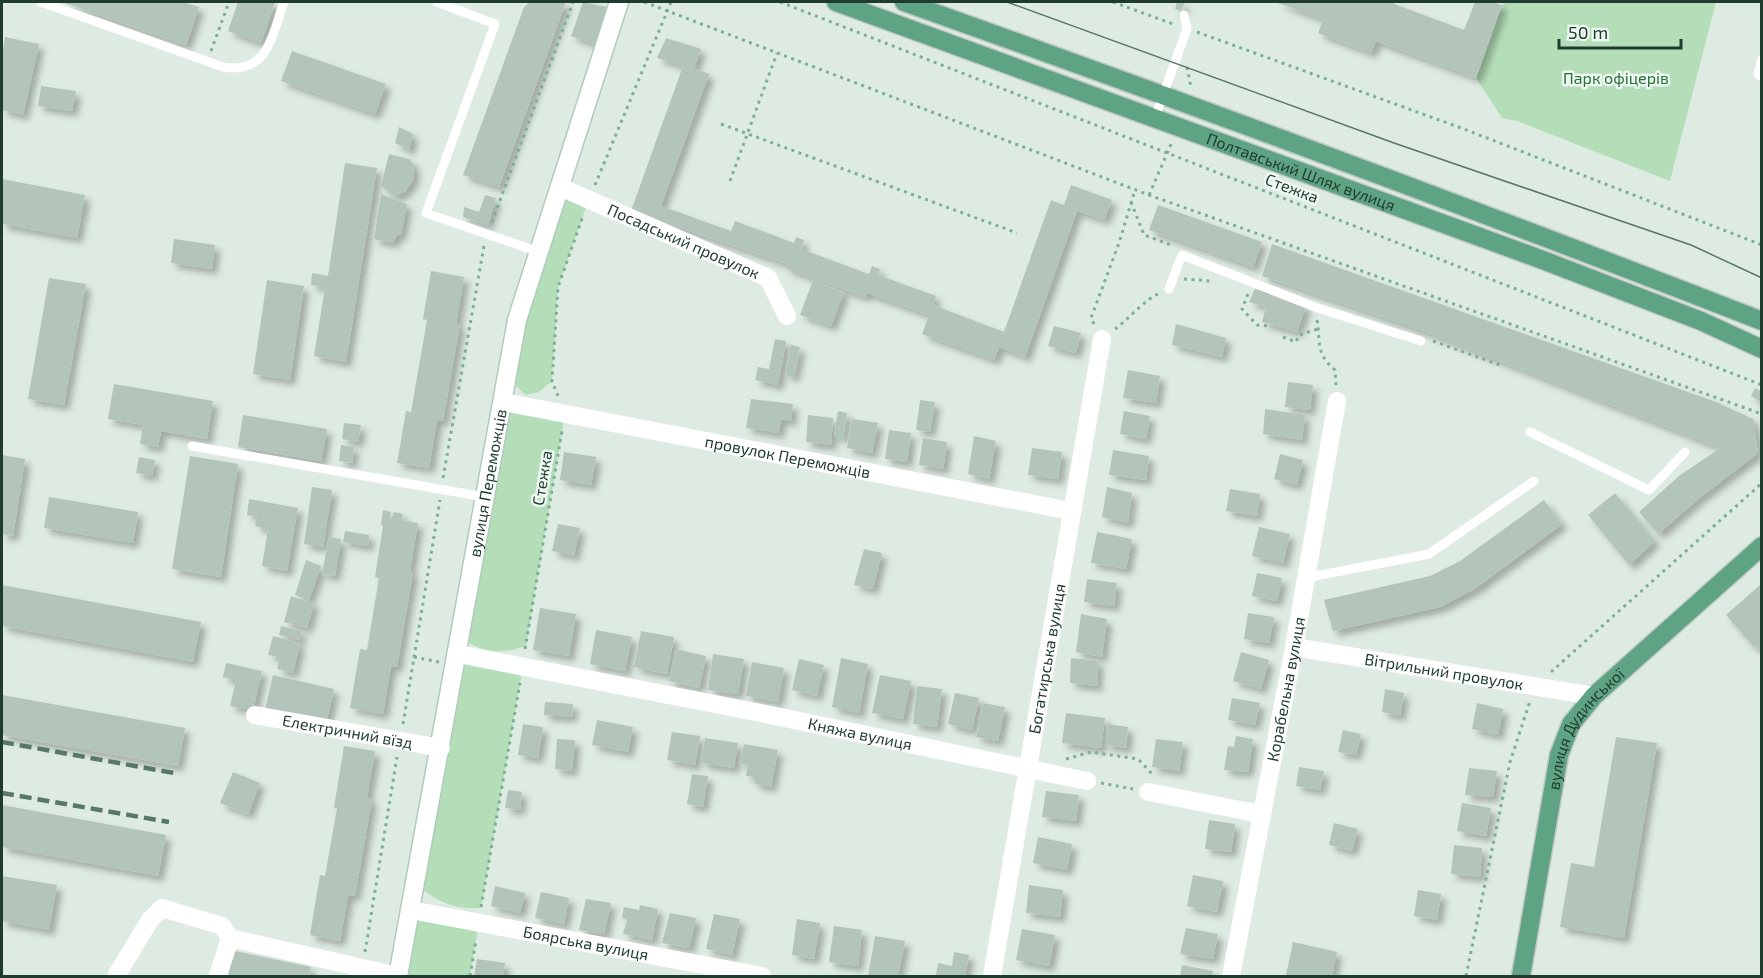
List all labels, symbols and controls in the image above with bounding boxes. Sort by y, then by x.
scale bar [1559,12,1680,50]
text: 50 m [1568,21,1608,43]
park label: Парк офіцерів [1563,68,1669,87]
street label: Полтавський Шлях вулиця [1204,128,1398,214]
street label: Стежка [1263,169,1321,206]
street label: Посадський провулок [605,199,763,282]
street label: вулиця Переможців [464,407,510,559]
street label: провулок Переможців [704,431,872,481]
street label: Стежка [528,449,555,507]
street label: Богатирська вулиця [1024,582,1069,735]
street label: Корабельна вулиця [1262,615,1308,763]
street label: Вітрильний провулок [1363,649,1525,693]
street label: вулиця Дудинської [1543,663,1628,791]
street label: Електричний вїзд [281,710,414,752]
street label: Княжа вулиця [806,713,914,753]
street label: Боярська вулиця [522,921,650,963]

